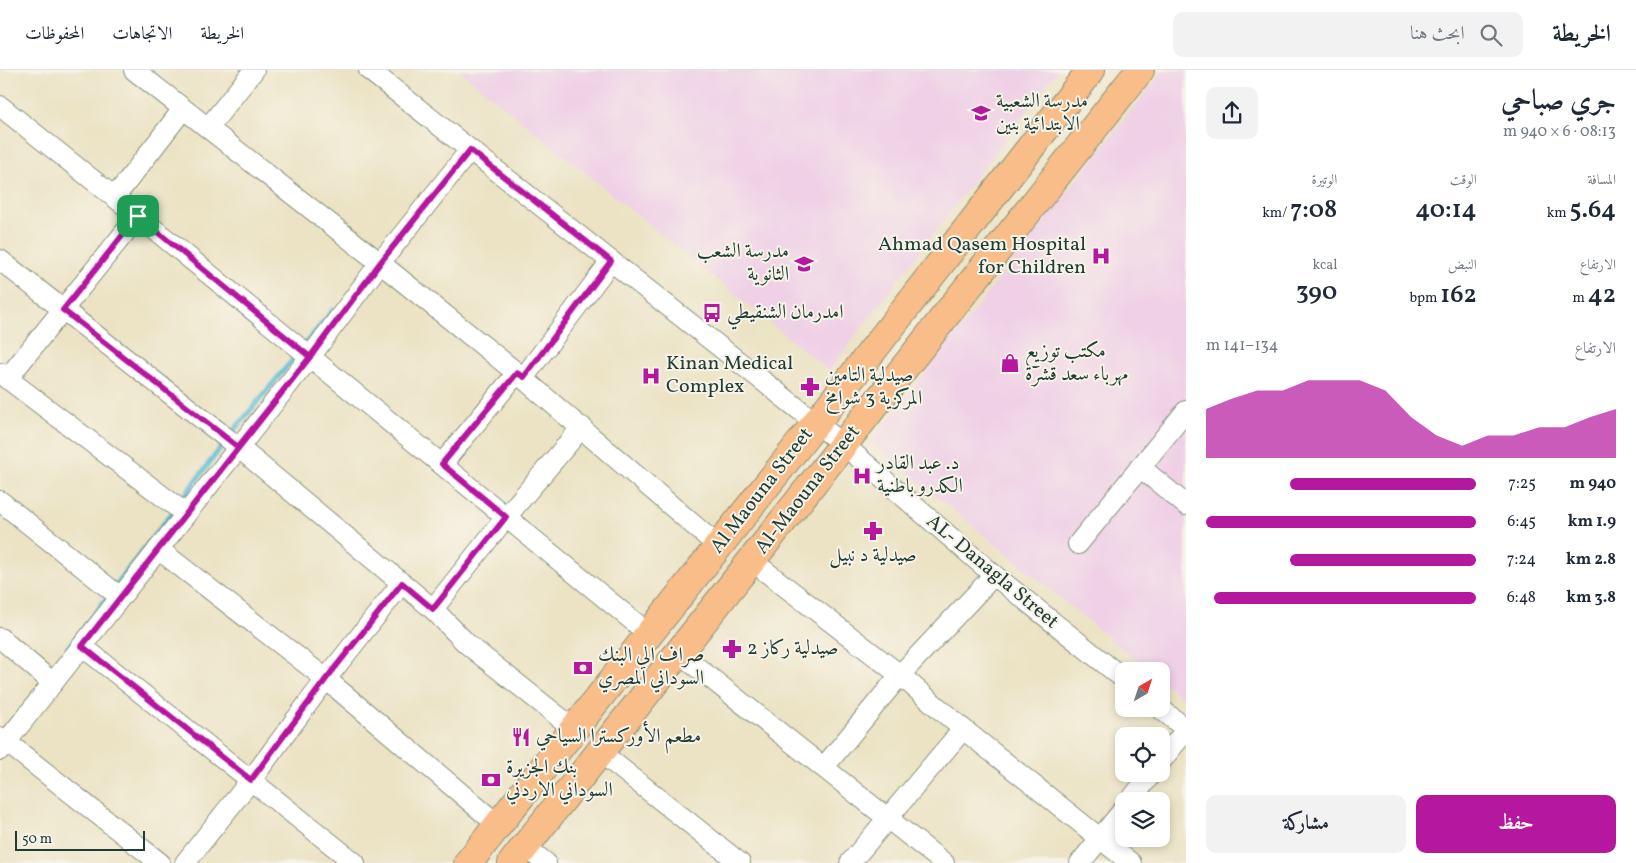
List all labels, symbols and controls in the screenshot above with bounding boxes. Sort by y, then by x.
search box [1173,12,1523,57]
text: الخريطة [1553,18,1611,52]
text: ابحث هنا [1410,21,1465,47]
icon: search [1477,21,1505,49]
text: المحفوظات [25,22,84,47]
text: الاتجاهات [112,22,172,47]
text: الخريطة [200,22,244,47]
text: جري صباحي [1501,82,1616,121]
button: share [1206,87,1258,139]
place label: مدرسة الشعبية الابتدائية بنين [996,88,1088,139]
school or university icon: مدرسة الشعبية الابتدائية بنين [970,102,992,124]
text: 08:13 · 6 × 940 m [1503,121,1616,143]
text: الوتيرة [1312,171,1337,190]
text: الوقت [1450,171,1477,190]
text: المسافة [1587,171,1616,190]
text: 7:08 [1290,193,1337,228]
text: 40:14 [1415,193,1477,228]
text: 5.64 [1569,193,1616,228]
pin [117,195,159,237]
icon: arrive [124,202,152,230]
text: /km [1262,204,1290,223]
text: km [1547,204,1569,223]
place label: Ahmad Qasem Hospital for Children [878,231,1086,282]
place label: مدرسة الشعب الثانوية [697,238,789,289]
hospital icon: Ahmad Qasem Hospital for Children [1090,245,1112,267]
school or university icon: مدرسة الشعب الثانوية [793,253,815,275]
text: kcal [1313,256,1337,275]
text: النبض [1448,256,1477,275]
text: الارتفاع [1580,256,1616,275]
text: 390 [1296,275,1337,310]
text: 162 [1440,278,1477,313]
text: 42 [1588,278,1616,313]
text: bpm [1409,289,1440,308]
text: m [1573,289,1588,308]
place label: امدرمان الشنقيطي [727,299,844,330]
bus stop icon: امدرمان الشنقيطي [701,302,723,324]
text: 134–141 m [1206,335,1278,357]
place label: مكتب توزيع مهرباء سعد قشرة [1025,338,1129,389]
text: الارتفاع [1574,338,1616,360]
place label: Kinan Medical Complex [666,350,793,401]
shop icon: مكتب توزيع مهرباء سعد قشرة [999,352,1021,374]
place label: صيدلية التامين المركزية 3 شوامخ [825,362,922,414]
hospital icon: Kinan Medical Complex [640,365,662,387]
pharmacy icon: صيدلية التامين المركزية 3 شوامخ [799,376,821,398]
street label: Al-Maouna Street [749,420,867,560]
street label: Al Maouna Street [704,422,820,560]
place label: د. عبد القادر الكدرو باطنية [875,450,963,501]
hospital icon: د. عبد القادر الكدرو باطنية [851,465,873,487]
text: 7:25 [1508,473,1536,495]
text: 940 m [1570,473,1616,495]
street label: AL- Danagla Street [920,508,1064,636]
text: 6:45 [1507,511,1536,533]
text: 1.9 km [1568,511,1616,533]
pharmacy icon: صيدلية د نبيل [862,520,884,542]
place label: صيدلية د نبيل [829,542,917,570]
text: 7:24 [1507,549,1536,571]
text: 2.8 km [1566,549,1616,571]
text: 6:48 [1507,587,1536,609]
text: 3.8 km [1566,587,1616,609]
place label: صيدلية ركاز 2 [747,635,839,663]
pharmacy icon: صيدلية ركاز 2 [721,638,743,660]
place label: صراف الي البنك السوداني المصري [598,642,704,693]
bank icon: صراف الي البنك السوداني المصري [572,657,594,679]
north arrow [1115,662,1170,718]
map controls [1115,662,1170,847]
place label: مطعم الأوركسترا السياحي [536,720,701,754]
restaurant icon: مطعم الأوركسترا السياحي [510,726,532,748]
button: locate [1115,727,1170,782]
place label: بنك الجزيرة السوداني الاردني [506,754,613,805]
bank icon: بنك الجزيرة السوداني الاردني [480,769,502,791]
button: layers [1115,792,1170,847]
button: مشاركة [1206,795,1406,853]
button: حفظ [1416,795,1616,853]
scale bar [15,828,145,851]
text: 50 m [22,830,52,849]

